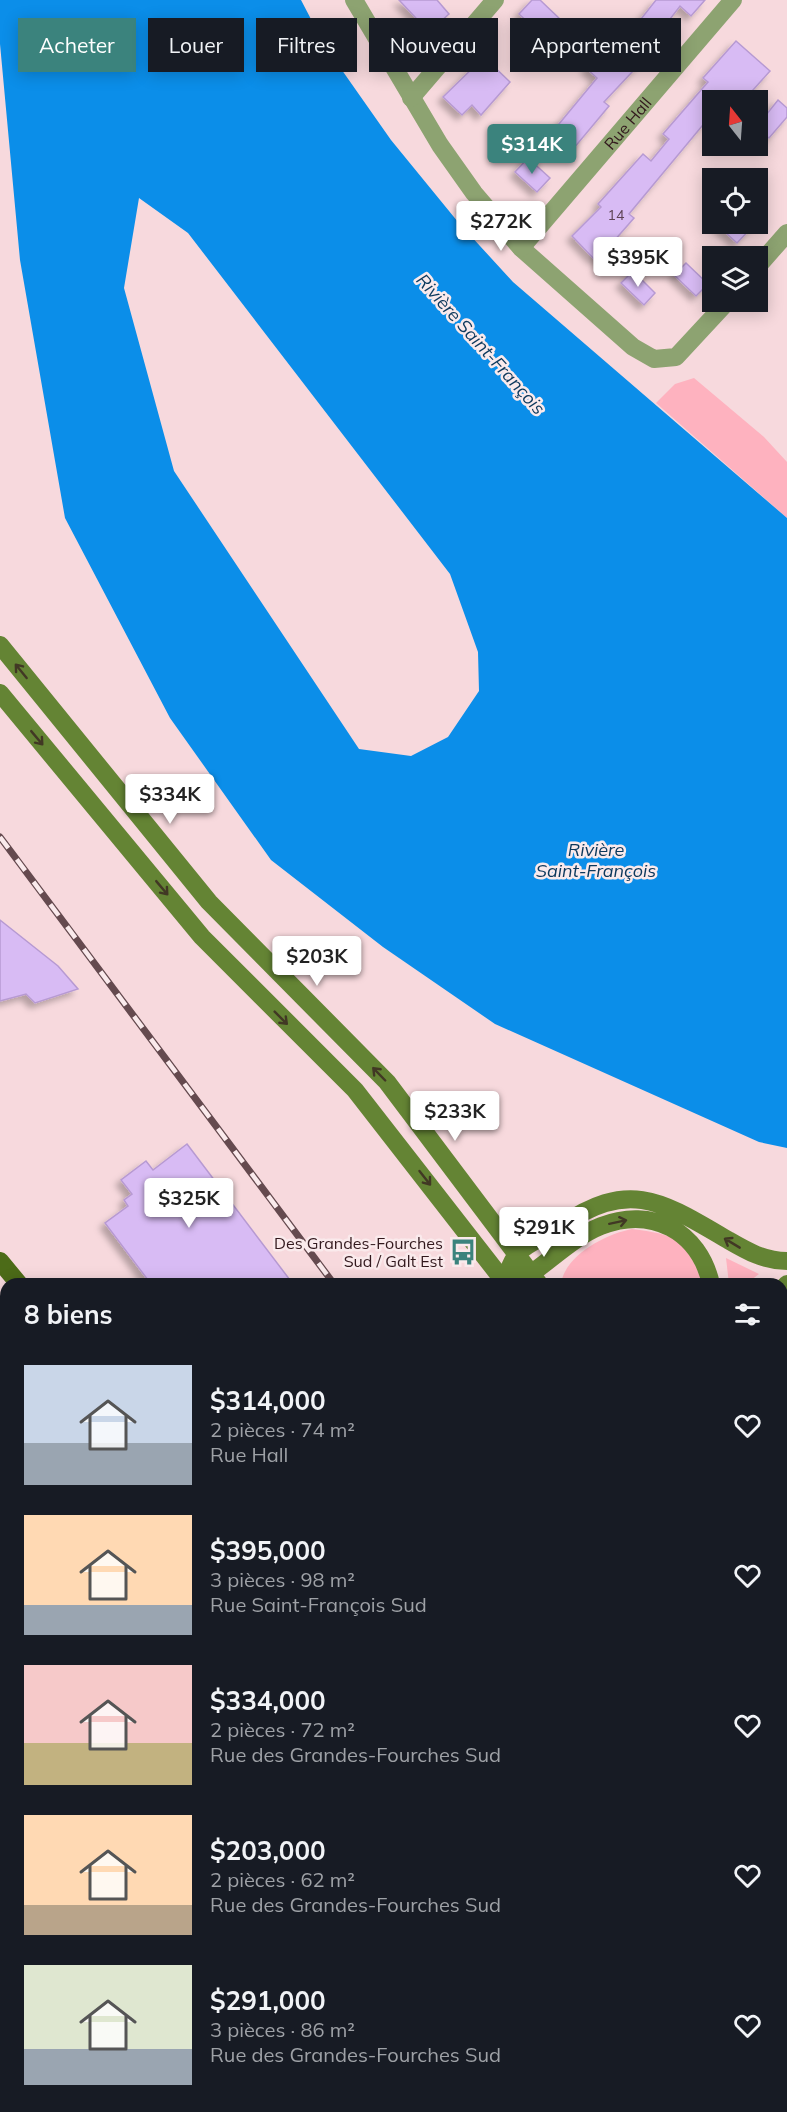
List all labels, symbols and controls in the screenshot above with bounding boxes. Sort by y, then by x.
chip: Acheter [18,18,136,72]
chip: Louer [148,18,244,72]
chip: Filtres [256,18,357,72]
chip: Nouveau [369,18,498,72]
chip: Appartement [510,18,681,72]
north arrow [702,90,768,156]
map controls [702,90,768,312]
street label: Rue Hall [600,93,656,154]
pin: $314K [490,124,574,175]
text: $314K [501,131,563,156]
button: locate [702,168,768,234]
pin: $272K [459,201,543,252]
house number: 14 [608,206,625,224]
text: $272K [470,208,532,233]
pin: $395K [596,237,680,288]
text: $395K [607,244,669,269]
button: layers [702,246,768,312]
water label: Rivière Saint-François [412,269,550,419]
one-way arrow [14,664,28,679]
one-way arrow [31,730,44,746]
pin: $334K [128,774,212,825]
text: $334K [139,781,201,806]
water label: Rivière Saint-François [536,838,656,882]
one-way arrow [155,880,168,896]
pin: $203K [275,936,359,987]
text: $203K [286,943,348,968]
one-way arrow [273,1011,288,1026]
one-way arrow [372,1067,387,1082]
pin: $233K [413,1091,497,1142]
text: $233K [424,1098,486,1123]
one-way arrow [419,1170,432,1186]
pin: $325K [147,1178,231,1229]
text: $325K [158,1185,220,1210]
pin: $291K [502,1207,586,1258]
text: $291K [513,1214,575,1239]
one-way arrow [607,1216,627,1227]
place label: Des Grandes-Fourches Sud / Galt Est [274,1233,443,1271]
bus stop icon: Des Grandes-Fourches Sud / Galt Est [448,1237,478,1267]
one-way arrow [724,1237,742,1248]
text: 8 biens [24,1298,113,1331]
icon: filters [731,1298,764,1331]
text: $314,000 [210,1384,326,1417]
icon: home [72,1389,144,1461]
icon: heart [731,1409,764,1442]
text: 2 pièces · 74 m² [210,1417,355,1442]
text: Rue Hall [210,1442,288,1467]
text: $395,000 [210,1534,326,1567]
icon: home [72,1539,144,1611]
icon: heart [731,1559,764,1592]
text: 3 pièces · 98 m² [210,1567,355,1592]
text: Rue Saint-François Sud [210,1592,427,1617]
text: $334,000 [210,1684,326,1717]
icon: home [72,1689,144,1761]
icon: heart [731,1709,764,1742]
text: 2 pièces · 72 m² [210,1717,355,1742]
text: Rue des Grandes-Fourches Sud [210,1742,501,1767]
text: $203,000 [210,1834,326,1867]
icon: home [72,1839,144,1911]
icon: heart [731,1859,764,1892]
text: 2 pièces · 62 m² [210,1867,355,1892]
text: Rue des Grandes-Fourches Sud [210,1892,501,1917]
text: $291,000 [210,1984,326,2017]
icon: home [72,1989,144,2061]
icon: heart [731,2009,764,2042]
text: 3 pièces · 86 m² [210,2017,355,2042]
text: Rue des Grandes-Fourches Sud [210,2042,501,2067]

